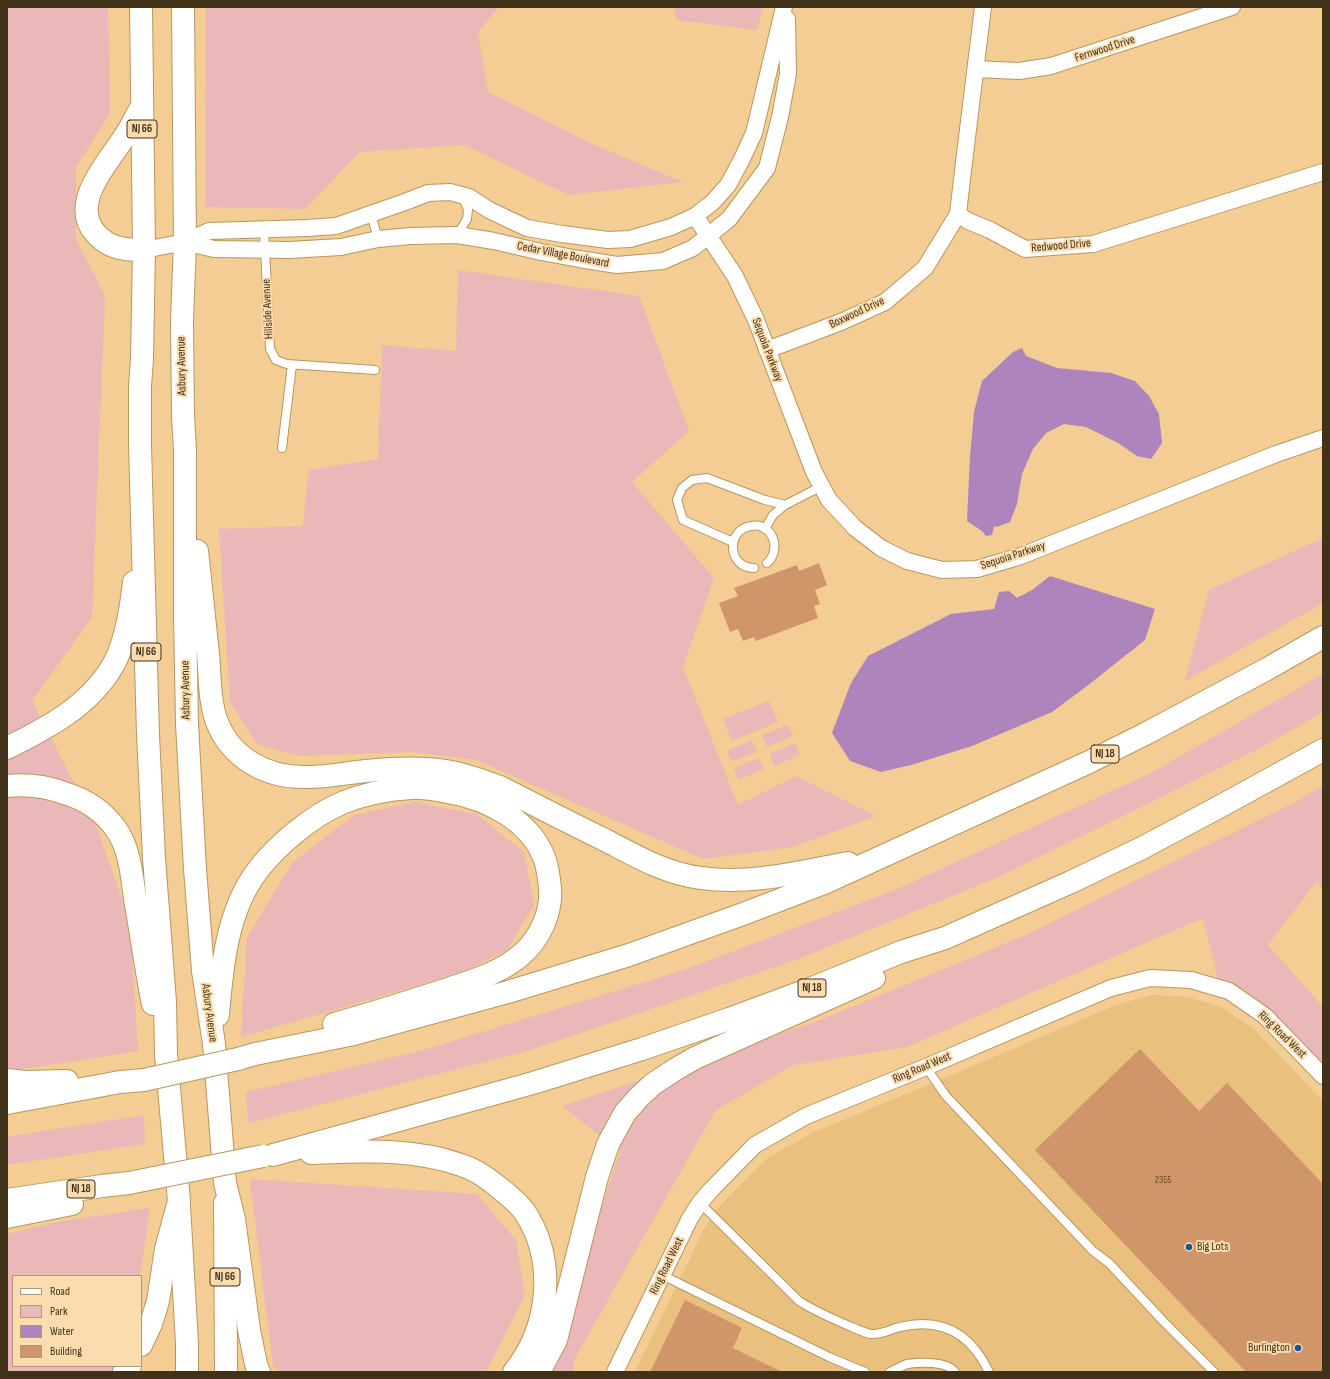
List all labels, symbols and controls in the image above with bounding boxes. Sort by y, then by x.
street label: Fernwood Drive [1073,33,1137,65]
road number: NJ 66 [127,120,157,138]
street label: Redwood Drive [1031,236,1091,256]
street label: Cedar Village Boulevard [516,239,610,271]
street label: Hillside Avenue [259,278,277,340]
street label: Boxwood Drive [827,294,887,332]
street label: Sequoia Parkway [748,316,786,384]
street label: Asbury Avenue [174,336,190,396]
street label: Sequoia Parkway [979,539,1047,573]
road number: NJ 66 [131,643,161,661]
street label: Asbury Avenue [178,660,194,720]
road number: NJ 18 [1091,745,1119,763]
road number: NJ 18 [798,979,826,997]
street label: Asbury Avenue [198,983,220,1043]
street label: Ring Road West [1255,1008,1309,1062]
street label: Ring Road West [891,1049,953,1087]
house number: 2355 [1155,1174,1171,1186]
road number: NJ 18 [67,1180,95,1198]
street label: Ring Road West [647,1235,687,1297]
place label: Big Lots [1197,1240,1228,1254]
marker: Big Lots [1184,1242,1194,1252]
road number: NJ 66 [210,1268,240,1286]
legend [12,1275,142,1367]
text: Road [50,1284,70,1299]
text: Park [50,1304,68,1319]
text: Water [50,1324,74,1339]
place label: Burlington [1248,1341,1290,1355]
marker: Burlington [1293,1343,1303,1353]
text: Building [50,1344,82,1359]

